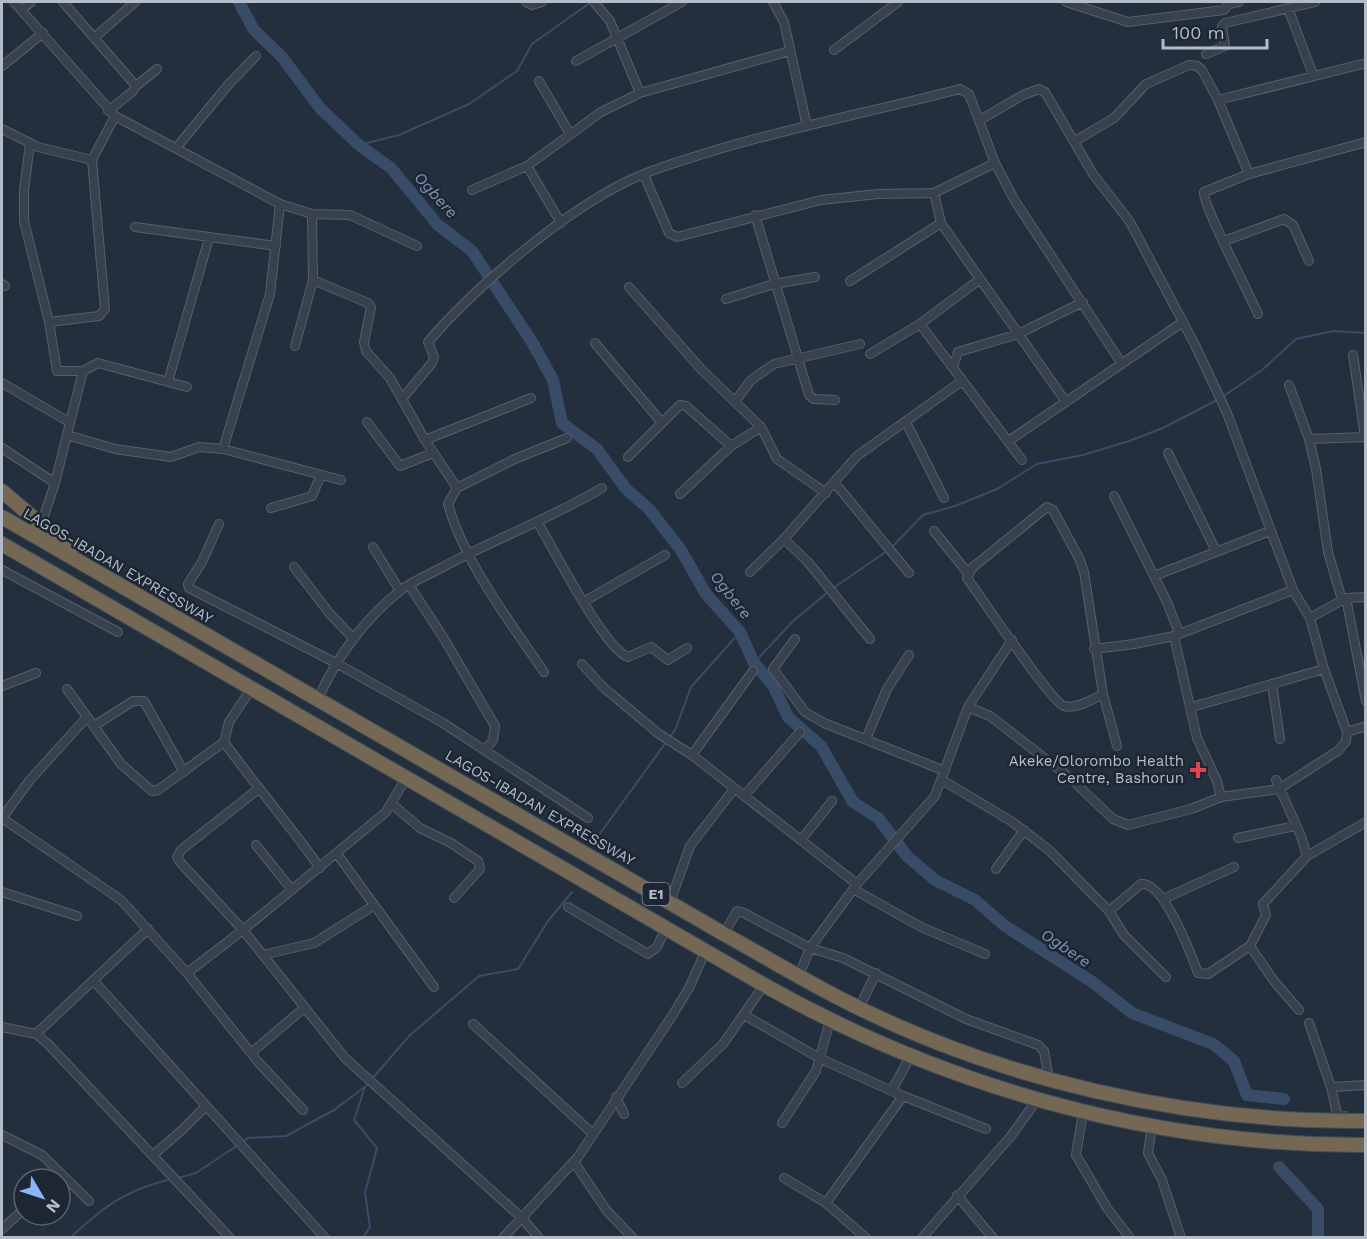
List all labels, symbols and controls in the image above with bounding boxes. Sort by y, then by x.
scale bar [1163,12,1266,50]
text: 100 m [1172,22,1225,43]
water label: Ogbere [410,168,462,222]
street label: LAGOS-IBADAN EXPRESSWAY [20,504,216,628]
water label: Ogbere [706,567,756,623]
street label: LAGOS-IBADAN EXPRESSWAY [442,746,638,870]
place label: Akeke/Olorombo Health Centre, Bashorun [1009,752,1184,787]
marker: Akeke/Olorombo Health Centre, Bashorun [1189,761,1207,779]
road number: E1 [642,883,670,905]
water label: Ogbere [1038,925,1094,971]
north arrow [12,1167,72,1227]
text: N [42,1196,64,1217]

